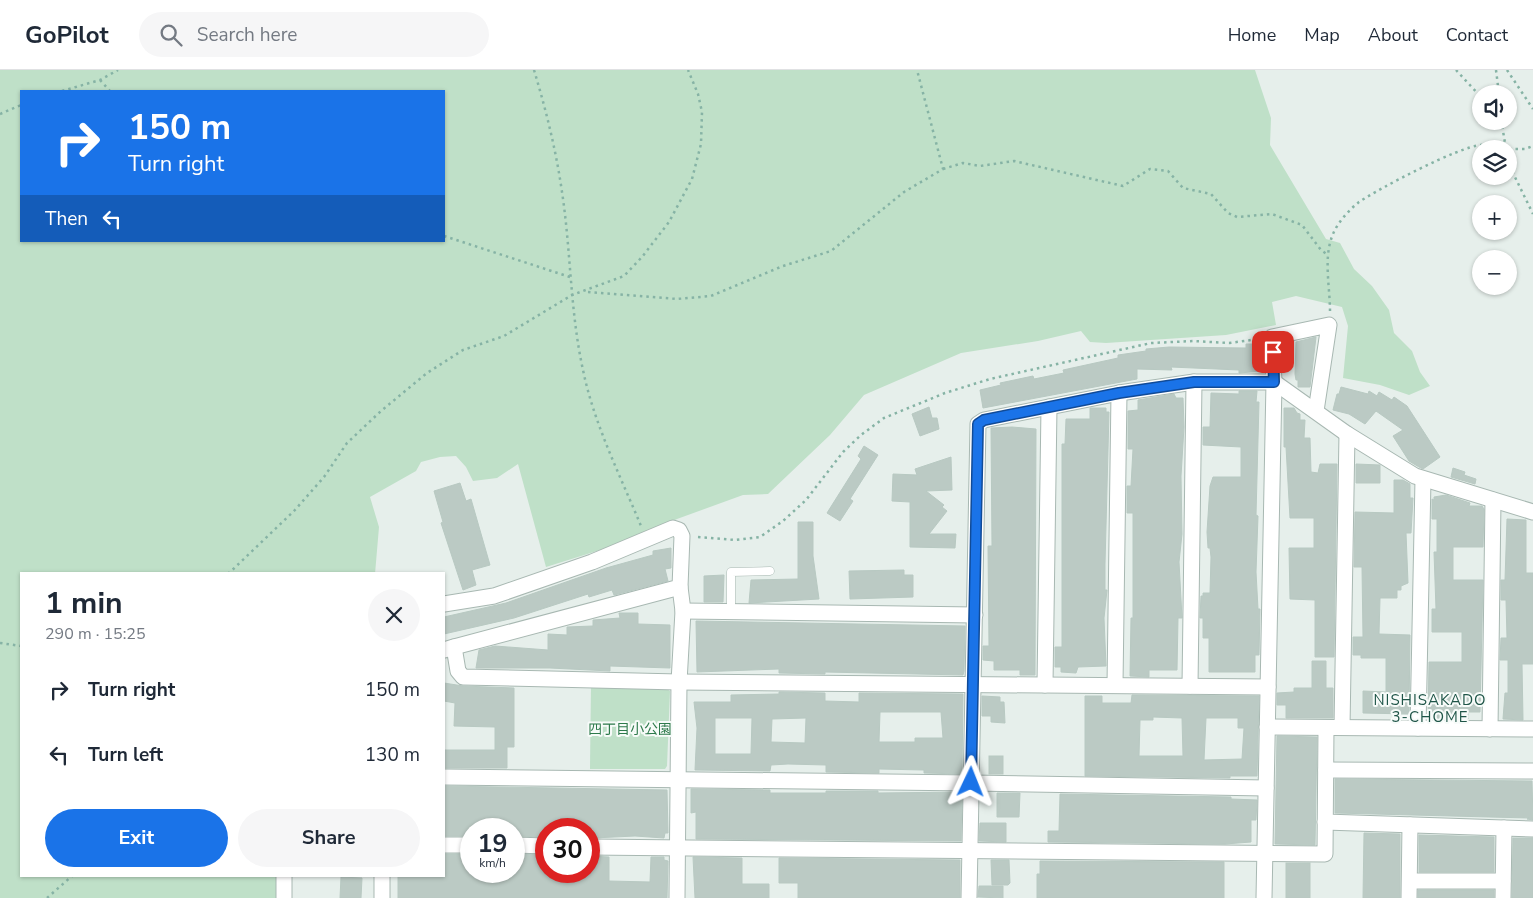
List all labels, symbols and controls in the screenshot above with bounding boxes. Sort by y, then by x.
search box [139,12,489,57]
text: GoPilot [25,19,109,51]
icon: search [157,21,185,49]
text: Search here [197,22,297,48]
text: Home [1228,23,1276,47]
text: Map [1304,23,1340,47]
text: About [1368,23,1418,47]
text: Contact [1446,23,1508,47]
map controls [1472,85,1517,295]
button: sound [1472,85,1517,130]
text: 150 m [128,104,231,151]
icon: right [45,110,110,175]
button: layers [1472,140,1517,185]
text: Turn right [128,149,224,179]
button: + [1472,195,1517,240]
icon: left [98,205,126,233]
text: Then [45,206,88,232]
button: − [1472,250,1517,295]
pin [1252,331,1294,373]
icon: arrive [1259,338,1287,366]
text: 1 min [45,583,123,624]
button: close [368,589,420,641]
text: 290 m · 15:25 [45,623,146,645]
icon: right [45,676,73,704]
text: Turn right [88,677,175,703]
text: 150 m [365,677,420,703]
district label: NISHISAKADO 3-CHOME [1373,690,1487,727]
park label: 四丁目小公園 [588,720,672,739]
icon: left [45,741,73,769]
text: Turn left [88,742,163,768]
text: 130 m [365,742,420,768]
position arrow [944,755,996,807]
button: Exit [45,809,228,867]
button: Share [238,809,420,867]
speed limit sign: 30 [535,818,600,883]
text: 19 [477,827,508,861]
text: km/h [479,855,506,871]

